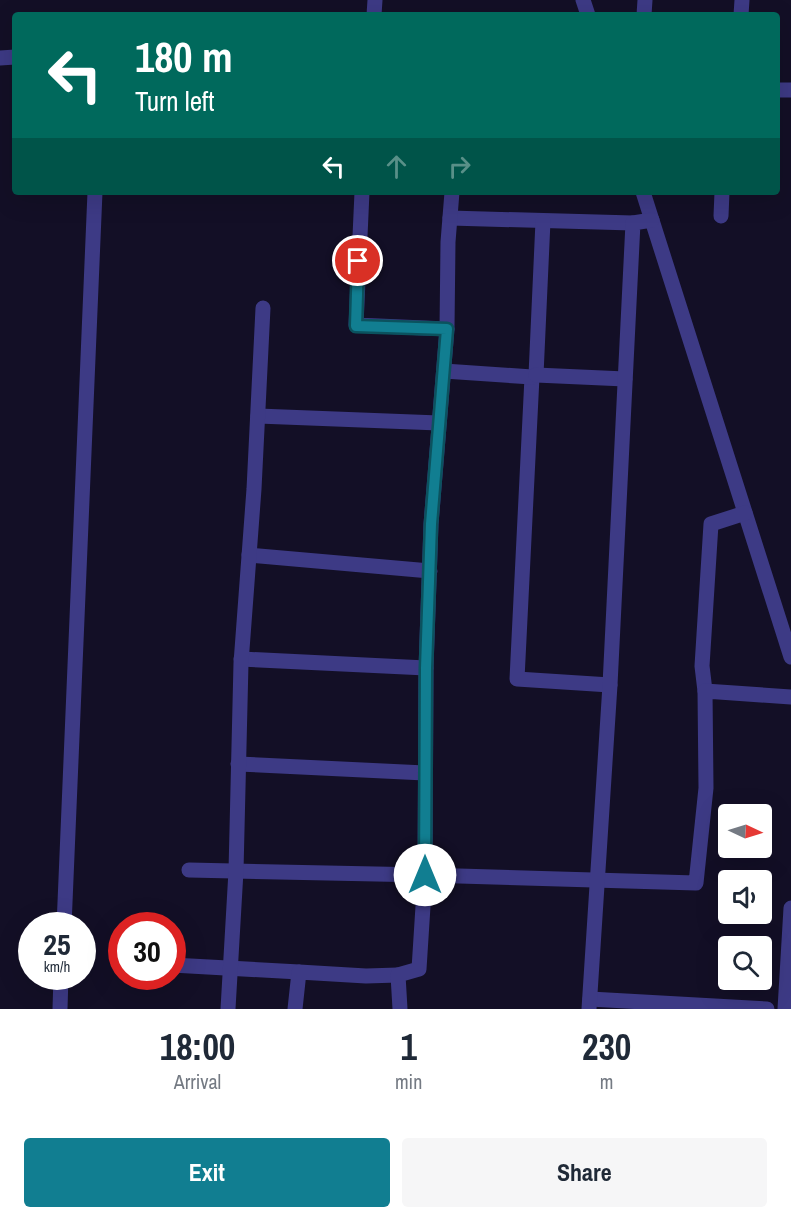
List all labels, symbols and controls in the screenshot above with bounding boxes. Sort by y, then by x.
text: 180 m [135,29,233,85]
icon: left [36,36,114,114]
text: Turn left [135,83,214,119]
icon: left [317,150,350,183]
icon: ahead [380,150,413,183]
icon: right [443,150,476,183]
pin [332,235,383,286]
icon: arrive [341,244,374,277]
north arrow [718,804,772,858]
map controls [718,804,772,990]
position arrow [393,843,457,907]
button: sound [718,870,772,924]
speed limit sign: 30 [108,912,186,990]
text: 25 [43,924,71,964]
button: search [718,936,772,990]
text: km/h [44,956,70,977]
text: 18:00 [160,1023,235,1071]
text: 1 [400,1023,417,1071]
text: 230 [582,1023,631,1071]
text: Arrival [174,1068,221,1095]
text: min [395,1068,422,1095]
text: m [600,1068,613,1095]
button: Exit [24,1138,390,1207]
button: Share [402,1138,767,1207]

